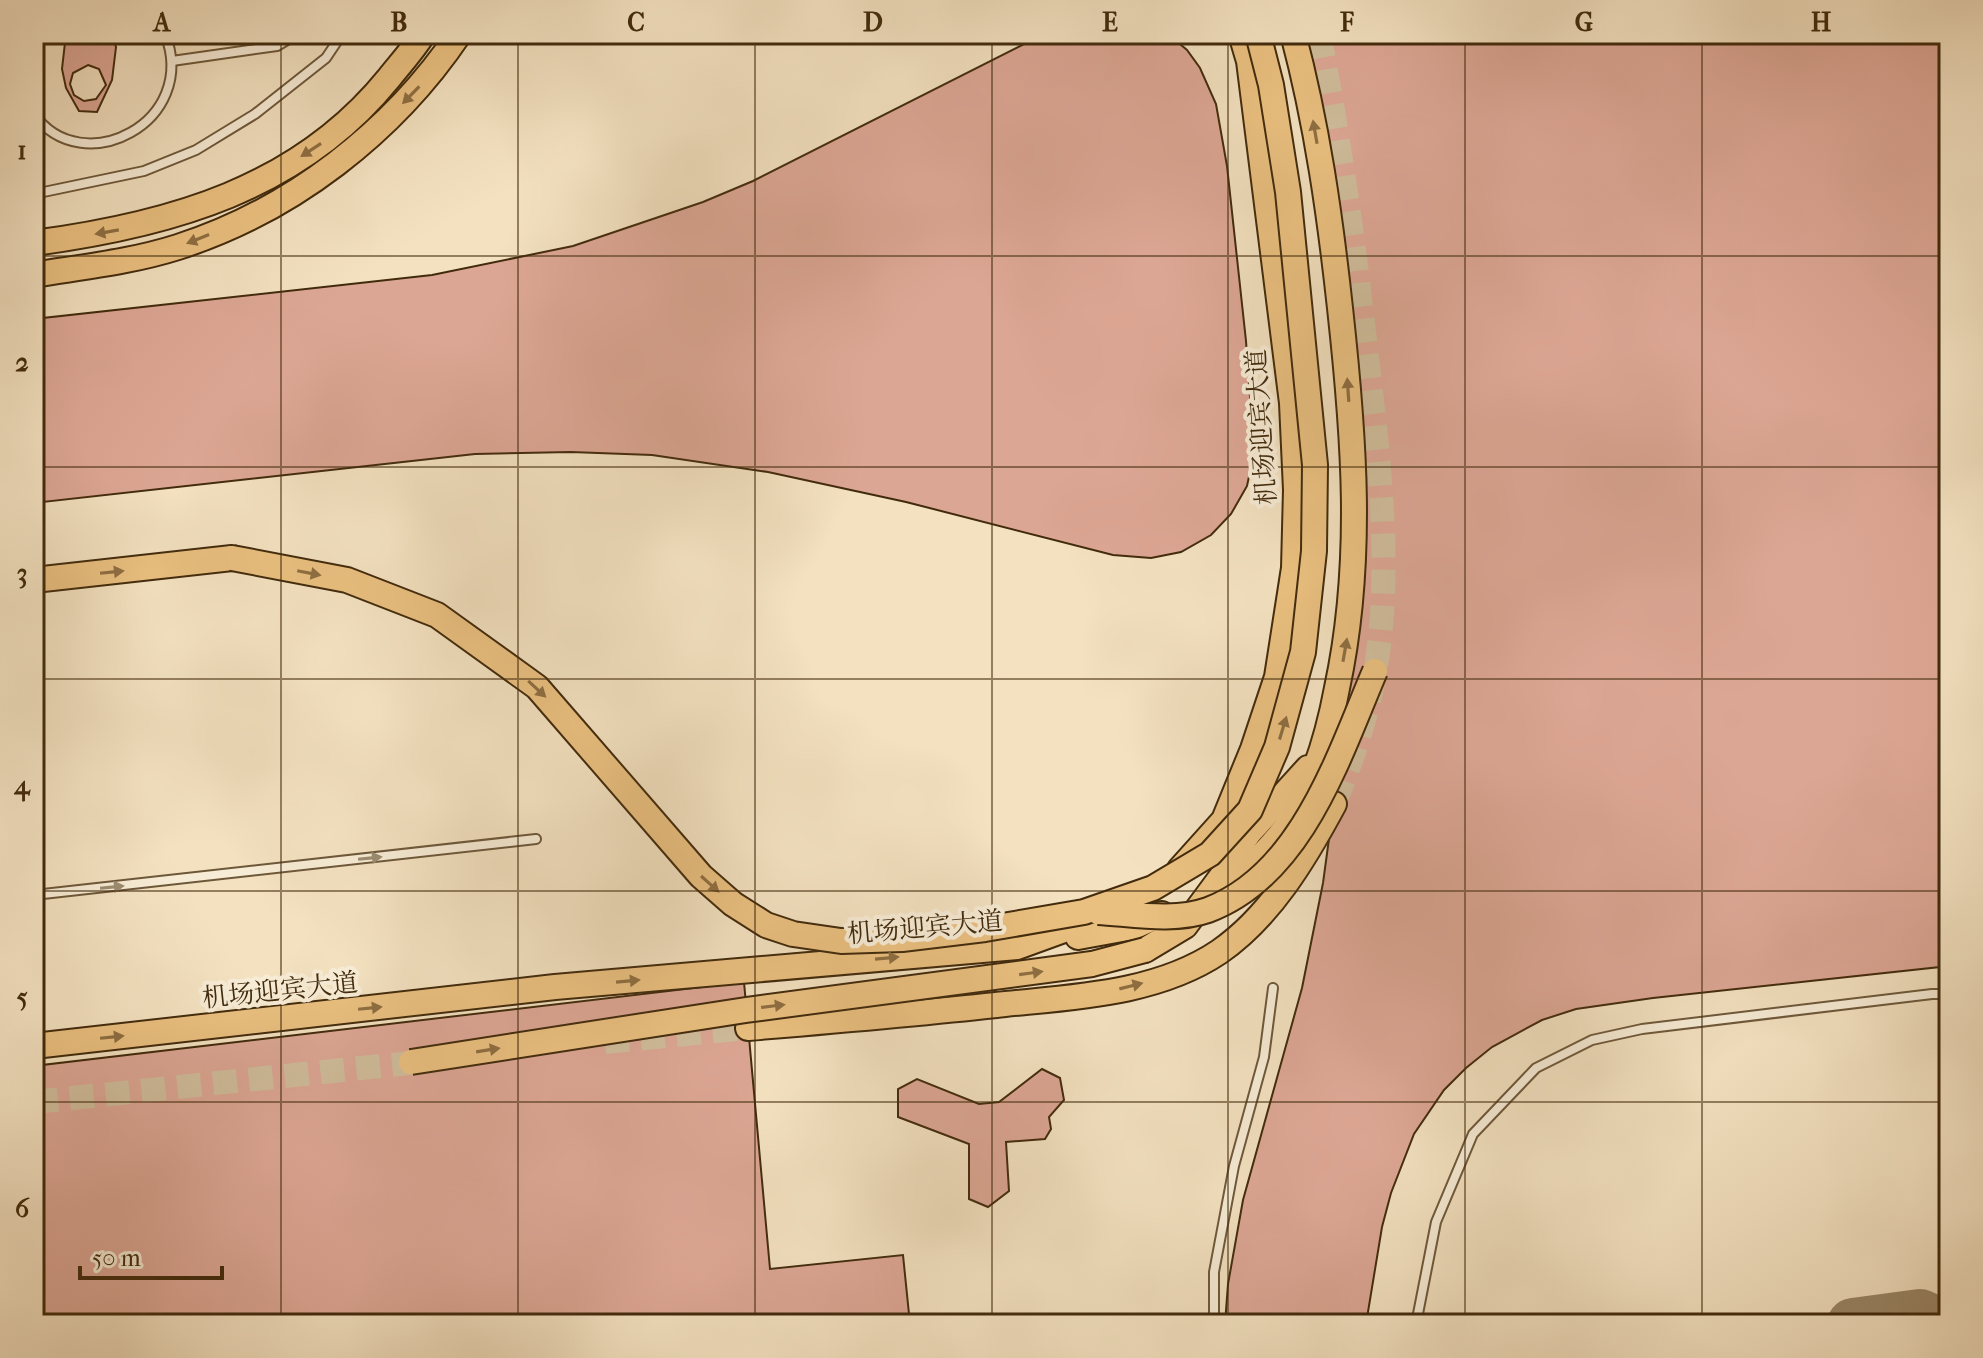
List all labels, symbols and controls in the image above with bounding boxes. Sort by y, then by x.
text: A [152,7,172,38]
text: B [391,7,408,38]
text: C [627,7,645,38]
text: D [863,7,883,38]
text: E [1102,7,1118,38]
text: F [1339,7,1354,38]
text: G [1575,7,1593,38]
text: H [1811,7,1832,38]
one-way arrow [402,85,421,104]
one-way arrow [1309,120,1321,145]
text: 1 [17,135,27,166]
one-way arrow [301,143,322,158]
one-way arrow [94,227,119,239]
one-way arrow [186,233,210,246]
text: 2 [15,347,29,378]
street label: 机场迎宾大道 [1241,348,1282,506]
one-way arrow [1341,377,1354,402]
text: 3 [17,558,27,589]
one-way arrow [99,565,124,578]
one-way arrow [297,567,322,579]
one-way arrow [1339,637,1352,662]
one-way arrow [528,680,547,698]
one-way arrow [1277,715,1290,739]
text: 4 [13,770,31,802]
one-way arrow [358,851,383,864]
one-way arrow [700,874,719,892]
one-way arrow [99,880,124,893]
street label: 机场迎宾大道 [846,905,1004,950]
one-way arrow [875,952,900,965]
one-way arrow [1019,966,1044,979]
street label: 机场迎宾大道 [201,967,359,1014]
one-way arrow [616,974,641,987]
one-way arrow [1119,980,1144,992]
text: 5 [16,982,28,1013]
one-way arrow [761,1000,786,1013]
one-way arrow [358,1001,383,1014]
one-way arrow [99,1030,124,1043]
one-way arrow [476,1043,501,1056]
text: 6 [15,1193,30,1224]
scale bar [80,1230,222,1280]
text: 50 m [92,1244,141,1272]

